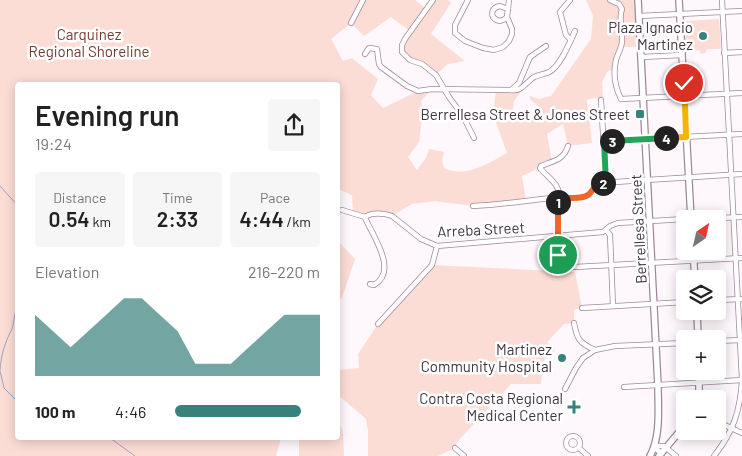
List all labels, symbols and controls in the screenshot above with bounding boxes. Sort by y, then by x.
place label: Plaza Ignacio Martinez [608,18,693,53]
park label: Carquinez Regional Shoreline [29,25,149,60]
marker: Plaza Ignacio Martinez [697,30,709,42]
pin [663,62,705,104]
icon: check [670,69,698,97]
text: Evening run [35,98,180,132]
button: share [268,99,320,151]
place label: Berrellesa Street & Jones Street [420,105,630,123]
marker: Berrellesa Street & Jones Street [634,108,646,120]
pin: 4 [654,126,678,150]
pin: 3 [600,128,624,154]
text: 4 [662,130,671,147]
text: 3 [609,133,616,150]
text: 19:24 [35,134,72,153]
pin: 2 [590,170,616,196]
street label: Berrellesa Street [626,174,650,284]
text: 2 [600,175,607,192]
text: Distance [53,189,107,206]
text: Time [162,189,193,206]
text: Pace [260,189,290,206]
pin: 1 [546,190,570,214]
text: 1 [556,194,561,211]
text: 0.54 [49,206,90,231]
text: 2:33 [157,206,198,231]
text: 4:44 [240,206,284,231]
north arrow [676,210,726,260]
map controls [676,210,726,440]
text: km [90,213,111,230]
text: /km [284,213,311,230]
street label: Arreba Street [437,218,525,240]
pin [537,234,579,276]
icon: arrive [544,241,572,269]
text: Elevation [35,262,99,281]
text: 216–220 m [248,262,320,281]
button: layers [676,270,726,320]
button: + [676,330,726,380]
place label: Martinez Community Hospital [421,340,552,375]
marker: Martinez Community Hospital [556,352,568,364]
place label: Contra Costa Regional Medical Center [419,389,564,424]
button: − [676,390,726,440]
marker: Contra Costa Regional Medical Center [567,400,581,414]
text: 100 m [35,402,75,421]
text: 4:46 [115,402,146,421]

